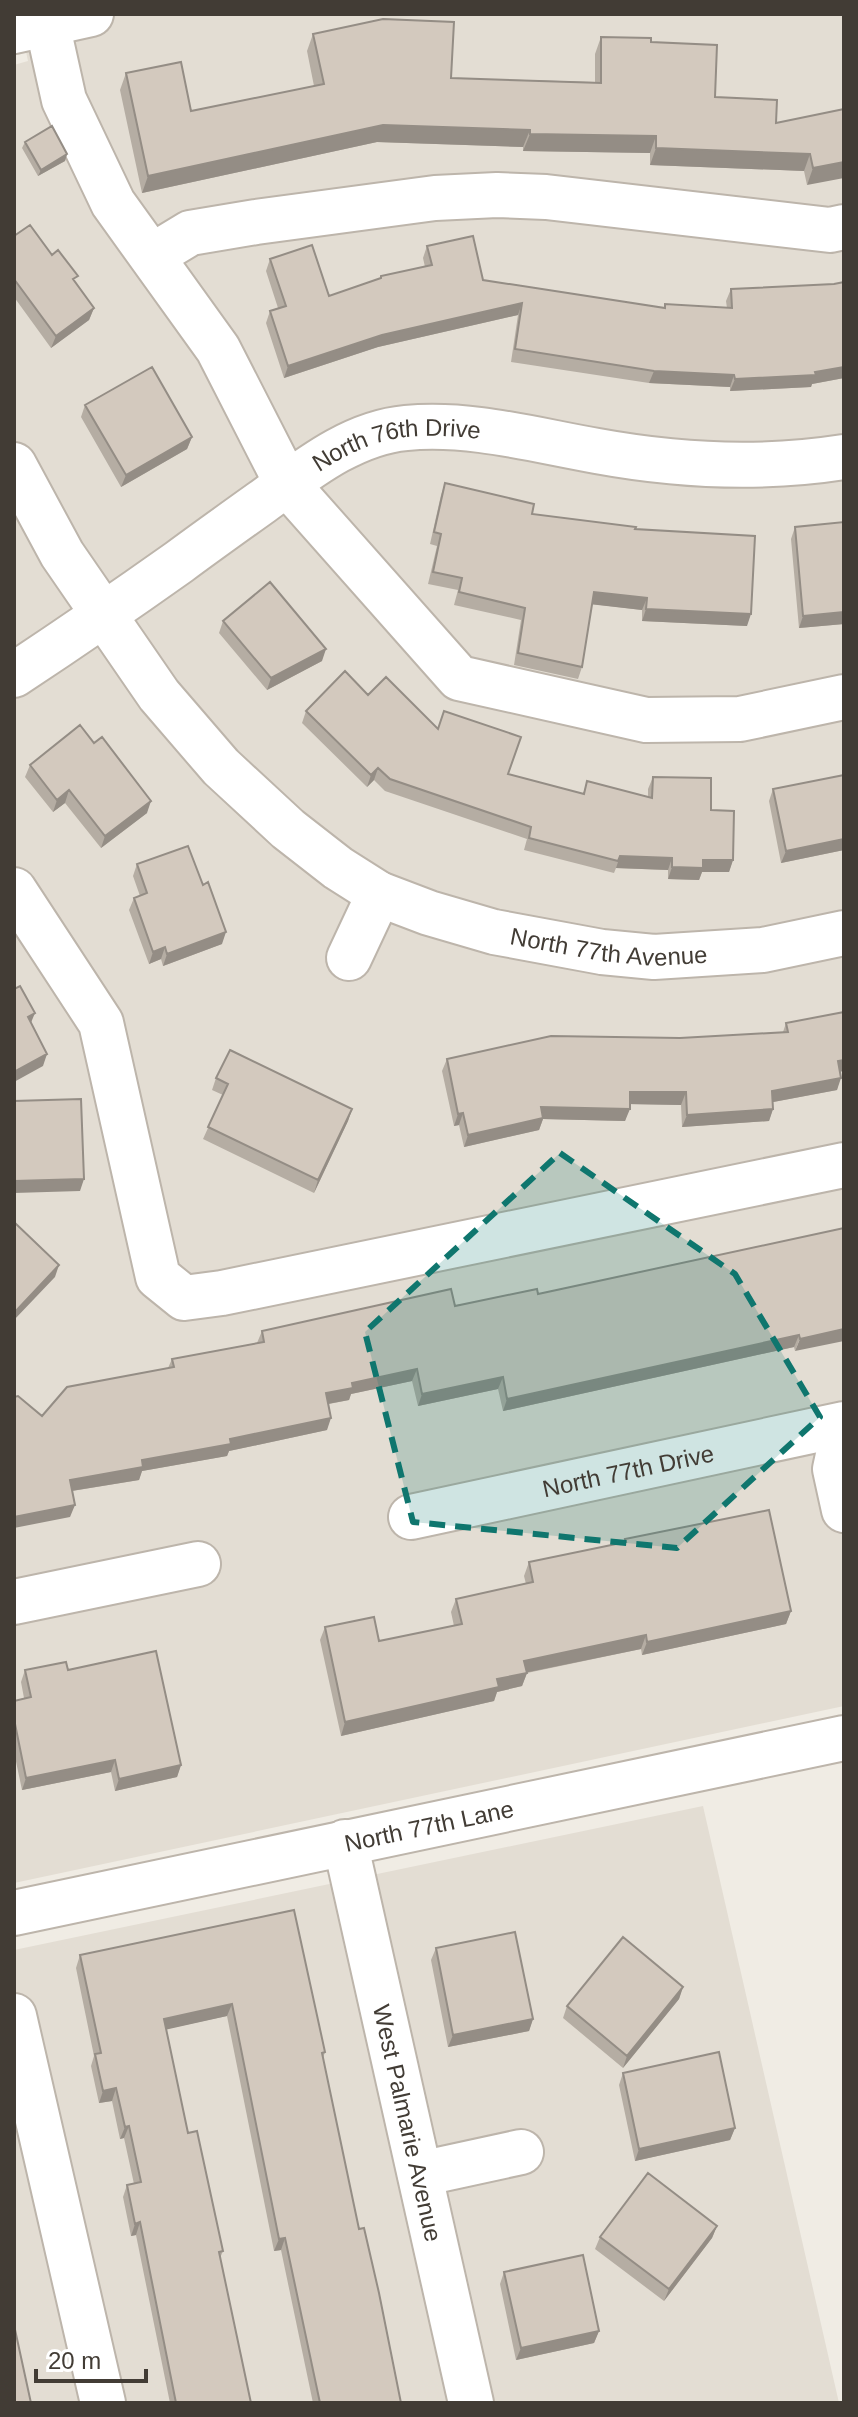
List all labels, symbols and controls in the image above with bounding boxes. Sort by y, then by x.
street label: North 76th Drive [307,413,482,476]
street label: North 77th Avenue [508,922,708,970]
street label: North 77th Drive [540,1439,716,1502]
street label: North 77th Lane [342,1795,516,1857]
street label: West Palmarie Avenue [368,2002,448,2244]
scale bar [36,2333,146,2383]
text: 20 m [48,2347,101,2374]

